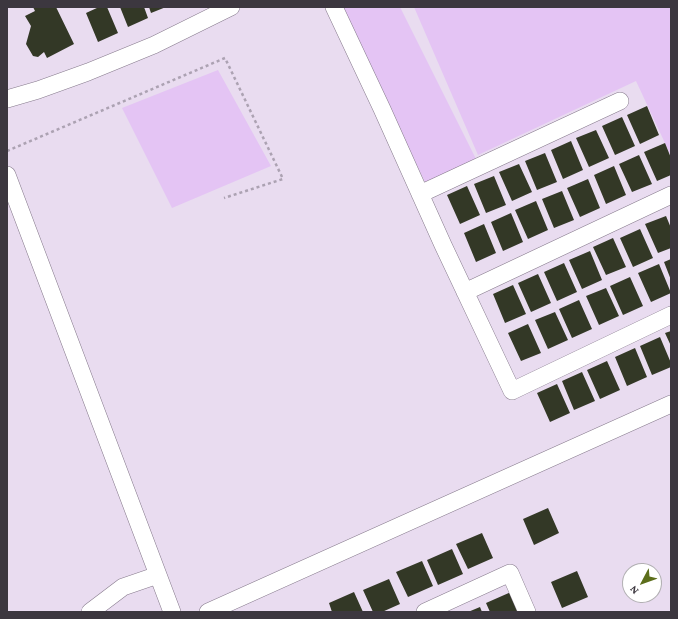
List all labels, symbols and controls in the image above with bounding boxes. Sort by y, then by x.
north arrow [622,563,662,603]
text: N [627,583,641,597]

